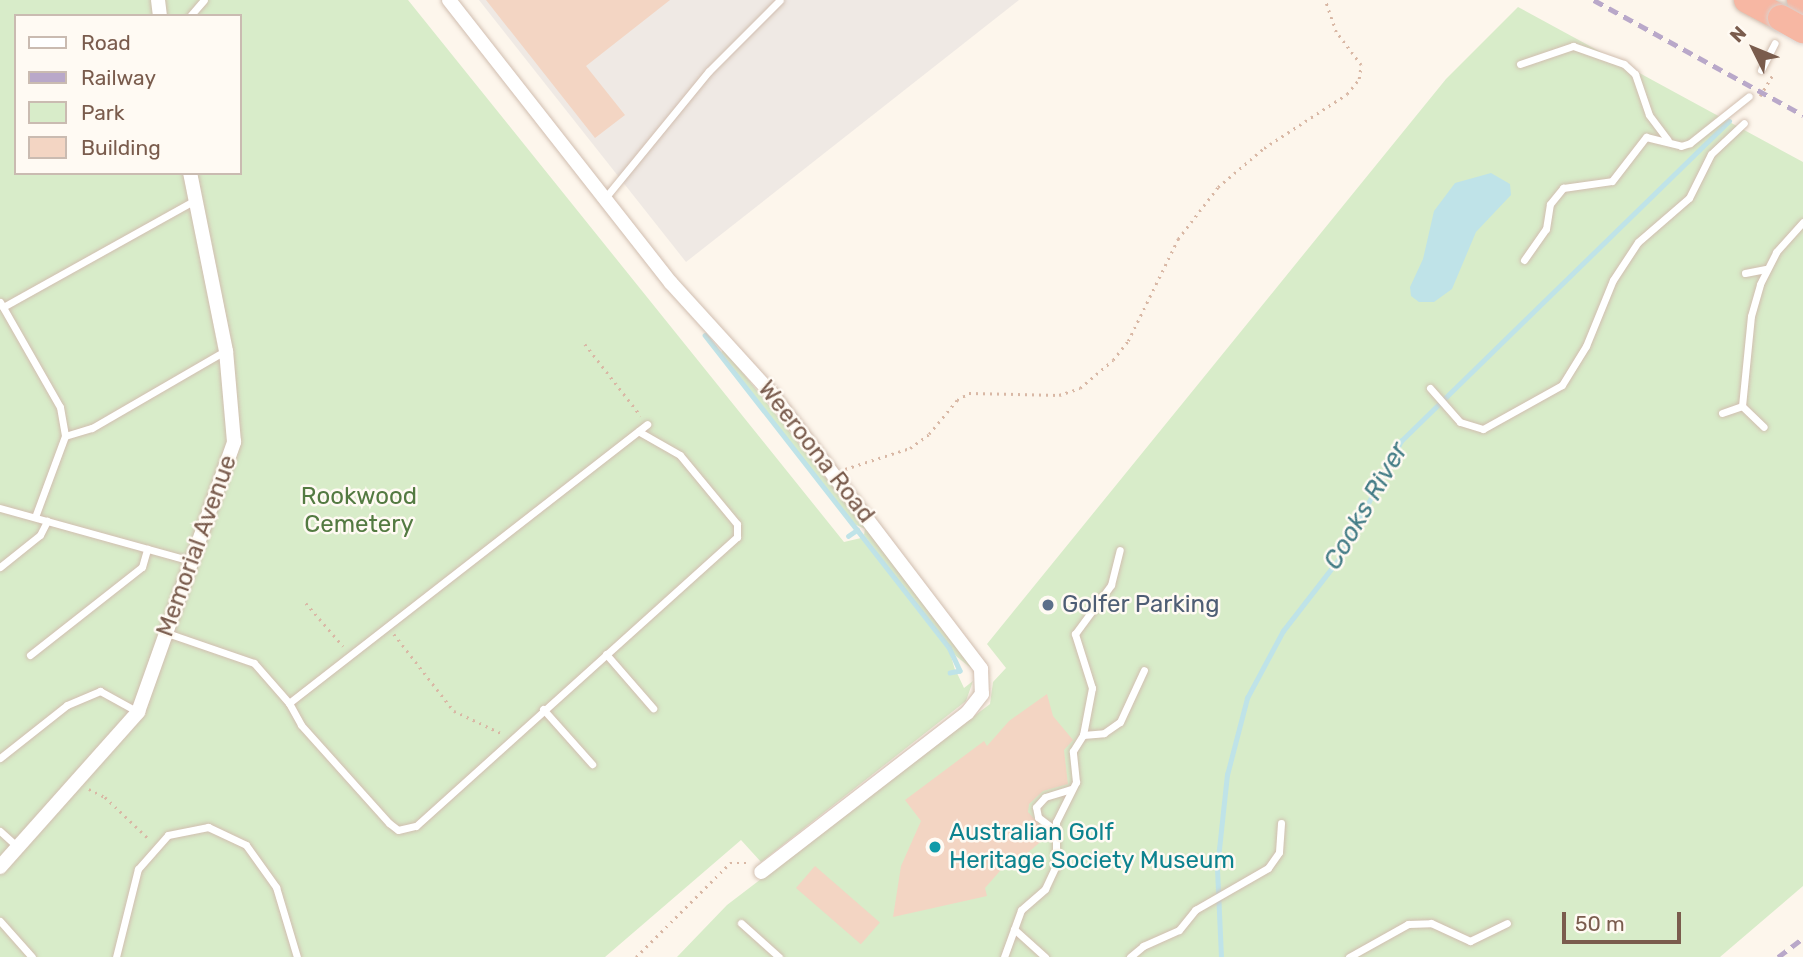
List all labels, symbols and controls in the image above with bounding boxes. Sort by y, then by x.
legend [14,14,242,175]
north arrow [1719,14,1789,84]
text: N [1725,22,1751,47]
text: Road [81,30,131,55]
text: Railway [81,65,156,90]
text: Park [81,100,125,125]
text: Building [81,135,161,160]
street label: Weeroona Road [752,375,880,529]
water label: Cooks River [1317,437,1415,575]
street label: Memorial Avenue [151,451,243,641]
park label: Rookwood Cemetery [301,483,417,539]
place label: Golfer Parking [1062,591,1220,619]
marker: Golfer Parking [1040,597,1056,613]
place label: Australian Golf Heritage Society Museum [949,819,1235,875]
marker: Australian Golf Heritage Society Museum [927,839,943,855]
scale bar [1565,898,1684,942]
text: 50 m [1575,911,1625,936]

